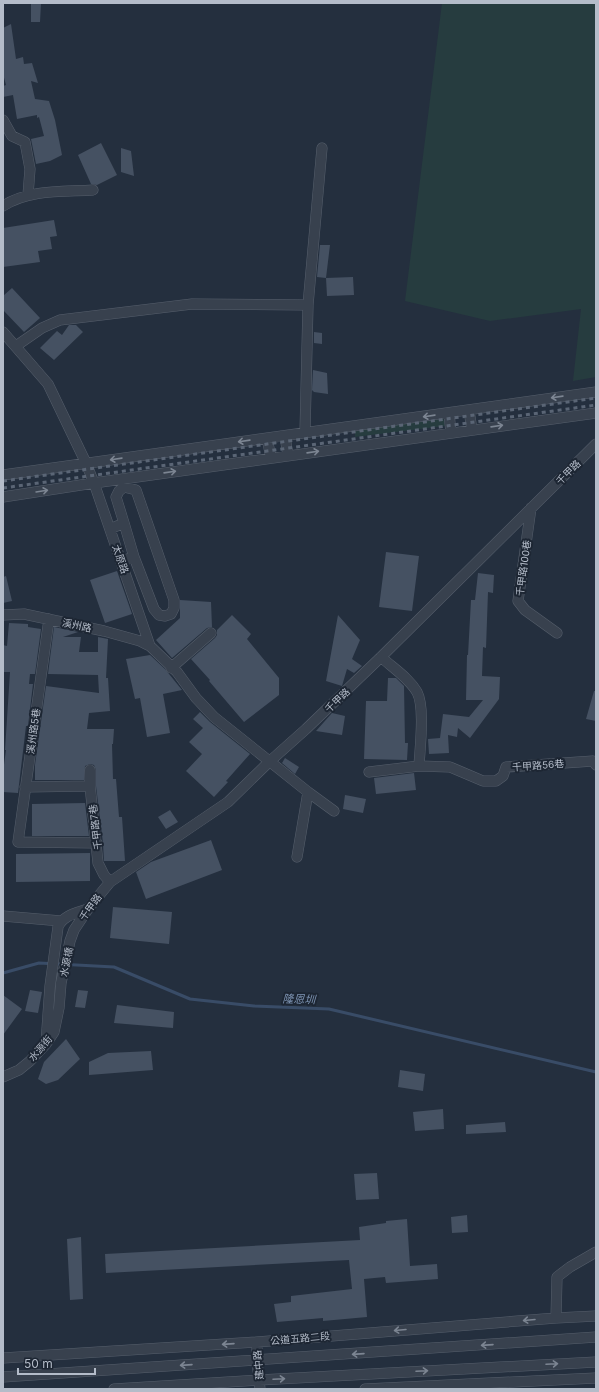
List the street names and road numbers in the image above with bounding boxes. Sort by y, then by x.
street label: 千甲路 [553,457,583,487]
street label: 千甲路100巷 [513,539,533,597]
street label: 太原路 [110,543,132,575]
street label: 溪州路 [61,616,93,634]
street label: 千甲路 [322,685,352,715]
street label: 溪州路5巷 [24,707,42,755]
street label: 千甲路56巷 [512,757,564,773]
street label: 千甲路7巷 [86,804,104,850]
street label: 千甲路 [76,891,104,923]
street label: 水源橋 [57,946,75,978]
street label: 水源街 [26,1033,54,1063]
street label: 公道五路二段 [270,1329,330,1347]
street label: 建中路 [251,1350,265,1380]

